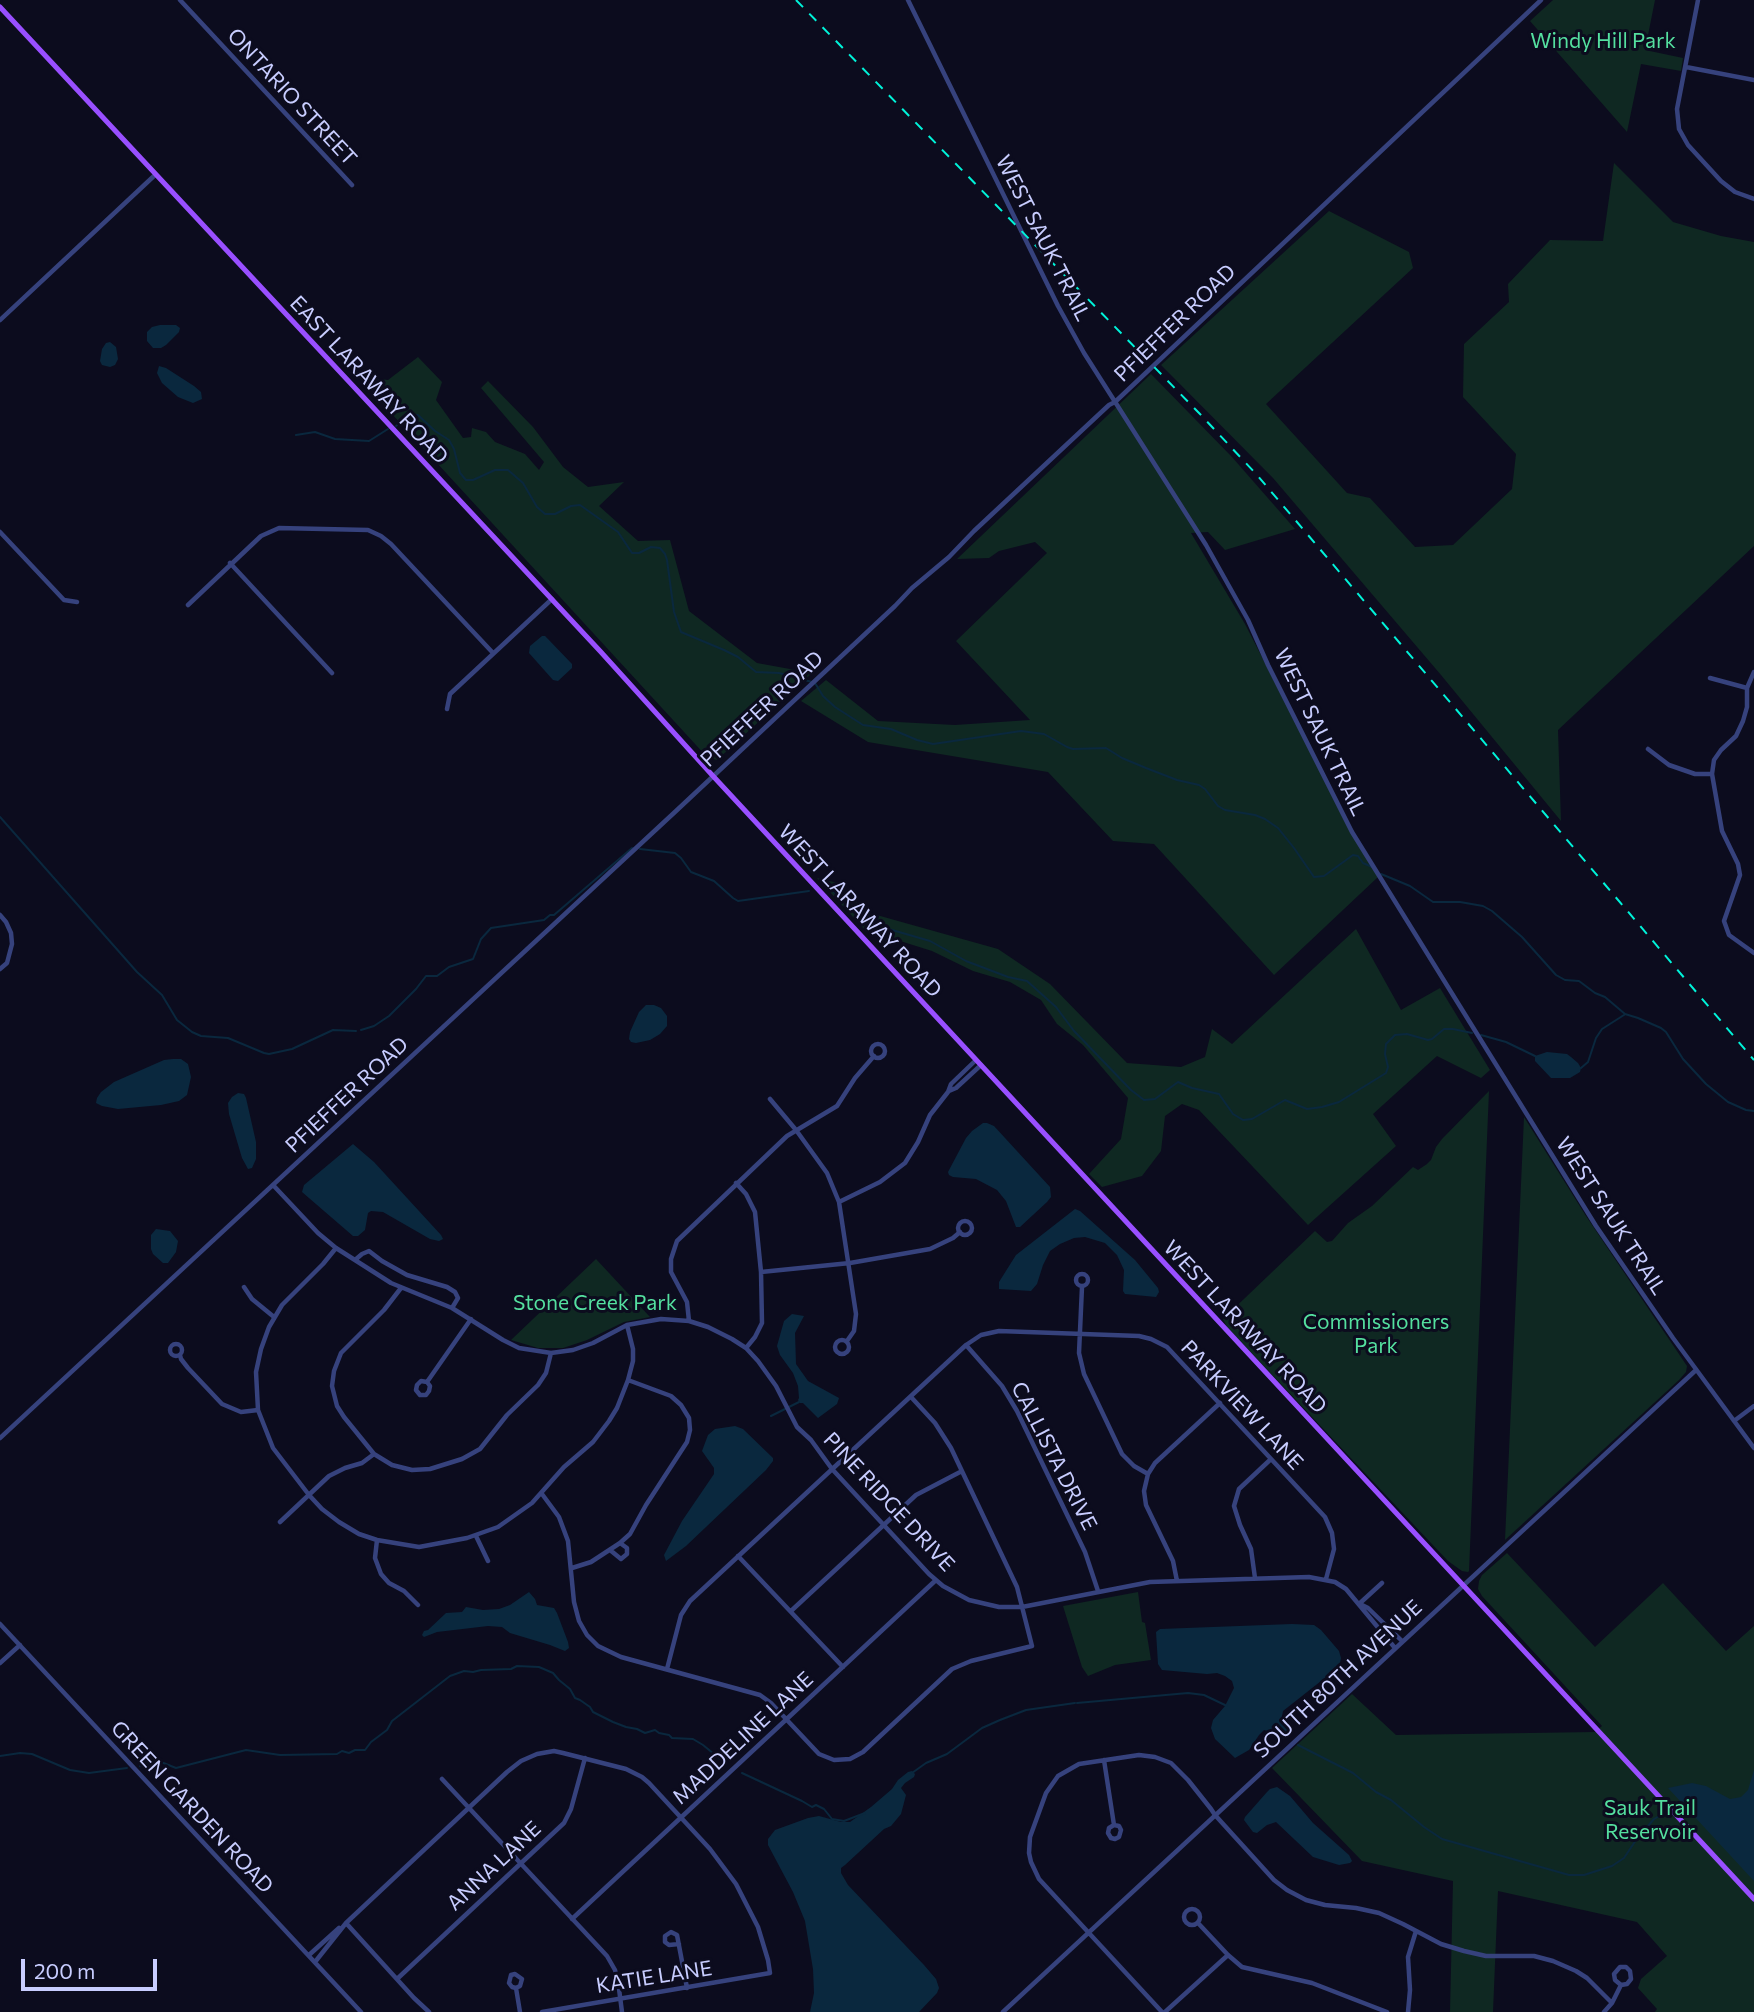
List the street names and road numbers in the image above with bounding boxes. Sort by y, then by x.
street label: ONTARIO STREET [222,23,362,171]
street label: WEST SAUK TRAIL [990,151,1096,325]
street label: PFIEFFER ROAD [1109,259,1241,387]
street label: EAST LARAWAY ROAD [285,291,453,469]
street label: WEST SAUK TRAIL [1269,644,1371,820]
street label: PFIEFFER ROAD [695,646,829,772]
street label: WEST LARAWAY ROAD [773,819,947,1003]
street label: PFIEFFER ROAD [280,1032,414,1158]
street label: WEST SAUK TRAIL [1551,1132,1671,1300]
street label: WEST LARAWAY ROAD [1158,1235,1332,1419]
street label: PARKVIEW LANE [1176,1335,1308,1475]
street label: CALLISTA DRIVE [1006,1378,1102,1534]
street label: PINE RIDGE DRIVE [818,1427,960,1577]
street label: SOUTH 80TH AVENUE [1249,1595,1427,1763]
street label: MADDELINE LANE [667,1666,819,1810]
street label: GREEN GARDEN ROAD [106,1716,278,1898]
street label: ANNA LANE [442,1816,546,1916]
street label: KATIE LANE [594,1955,714,1999]

